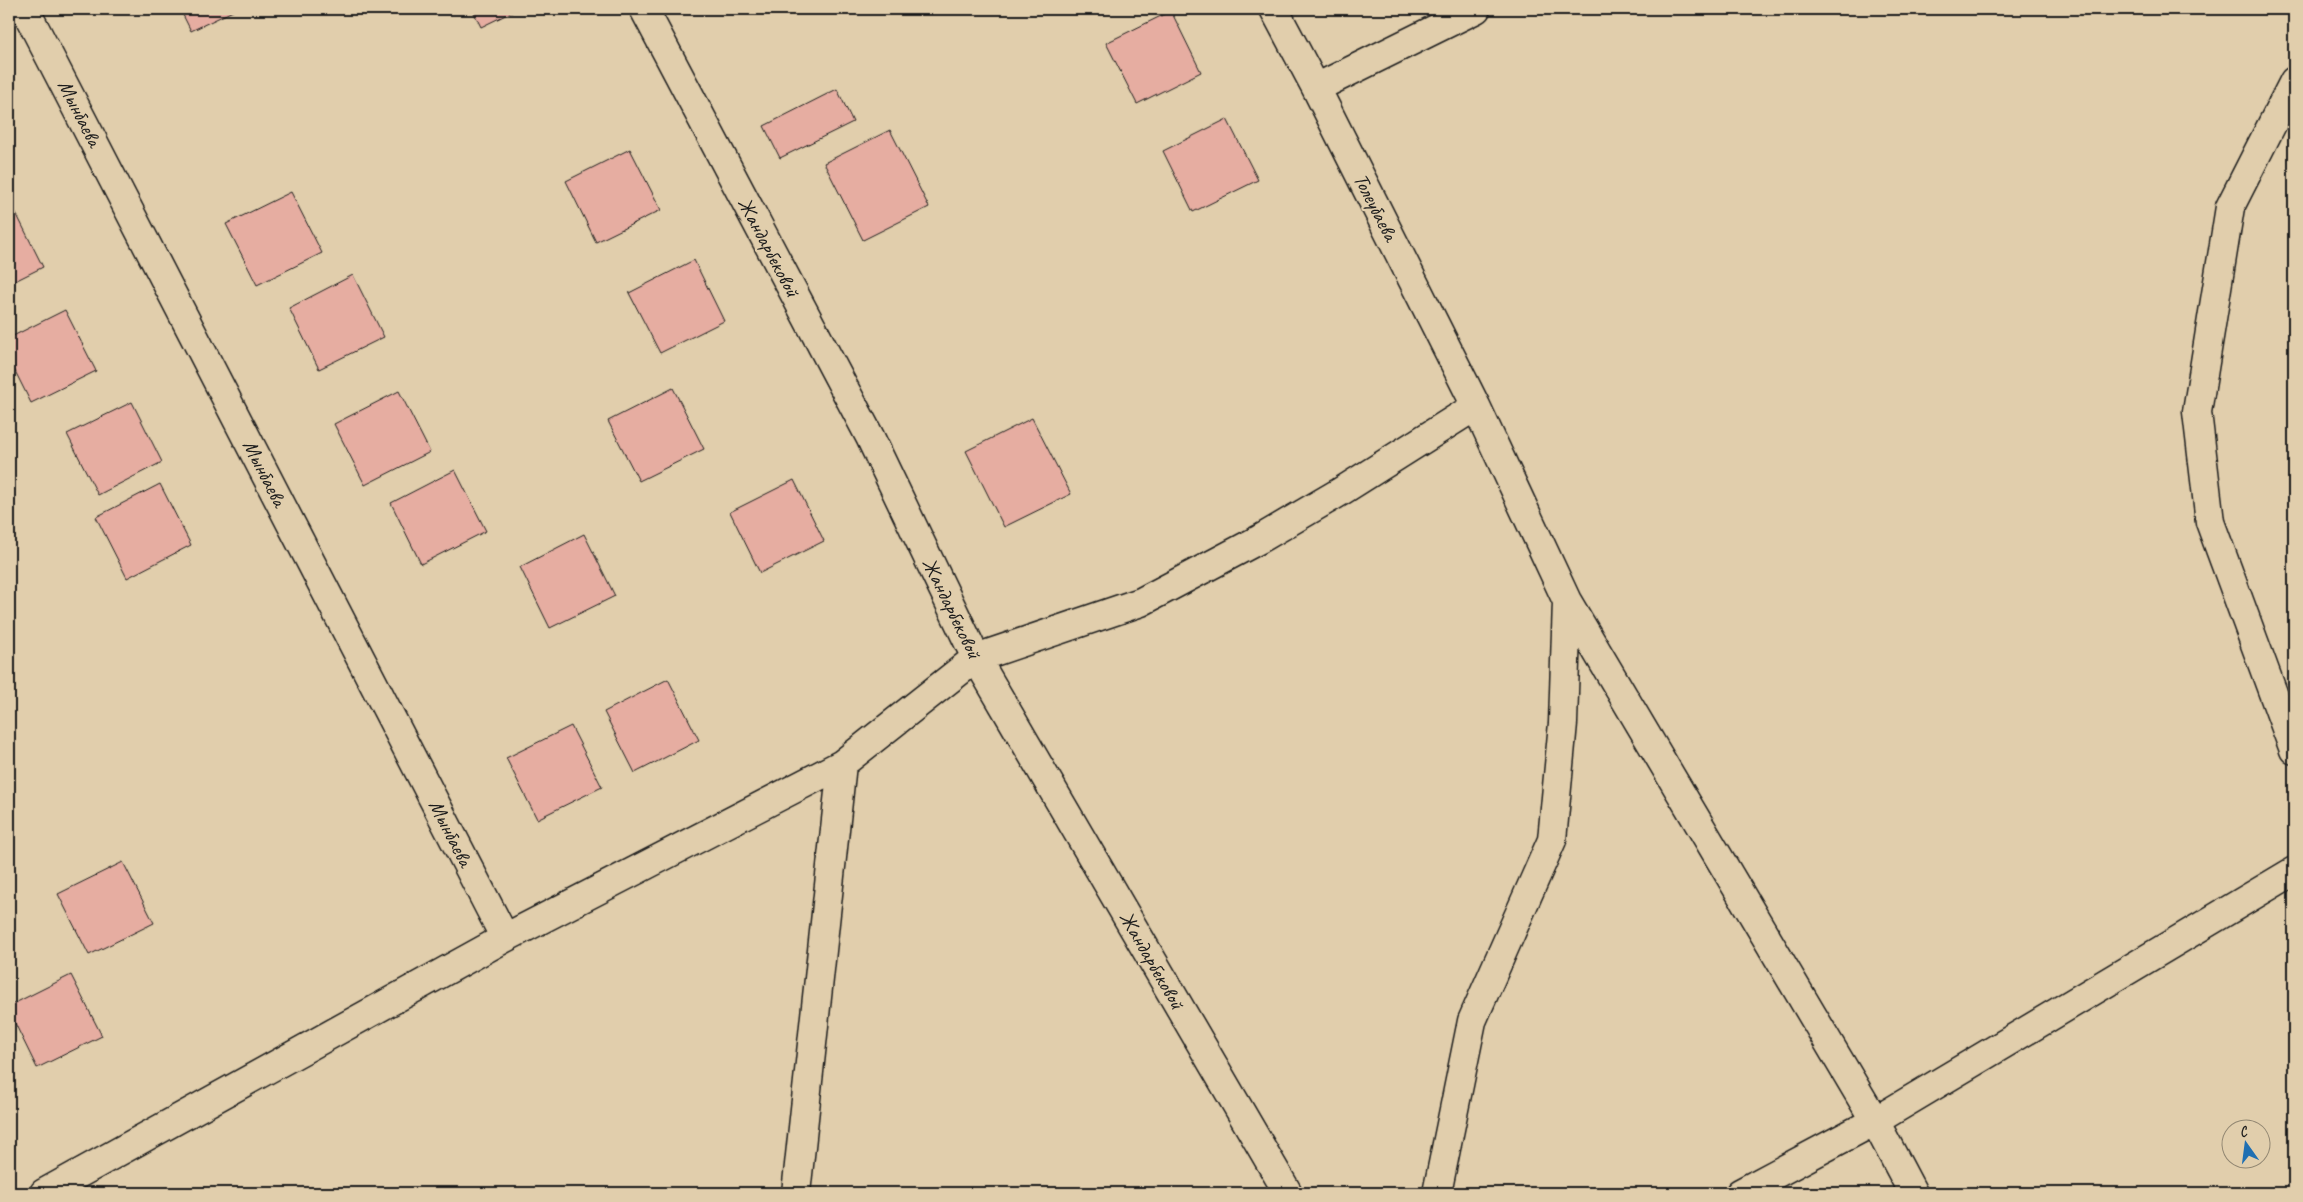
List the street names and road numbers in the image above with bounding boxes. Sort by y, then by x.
street label: Мынбаева [52,75,109,153]
street label: Толеубаева [1348,169,1405,247]
street label: Жандарбековой [732,193,807,302]
street label: Мынбаева [237,435,294,513]
street label: Жандарбековой [916,553,988,664]
street label: Мынбаева [423,795,480,873]
street label: Жандарбековой [1113,906,1191,1015]

